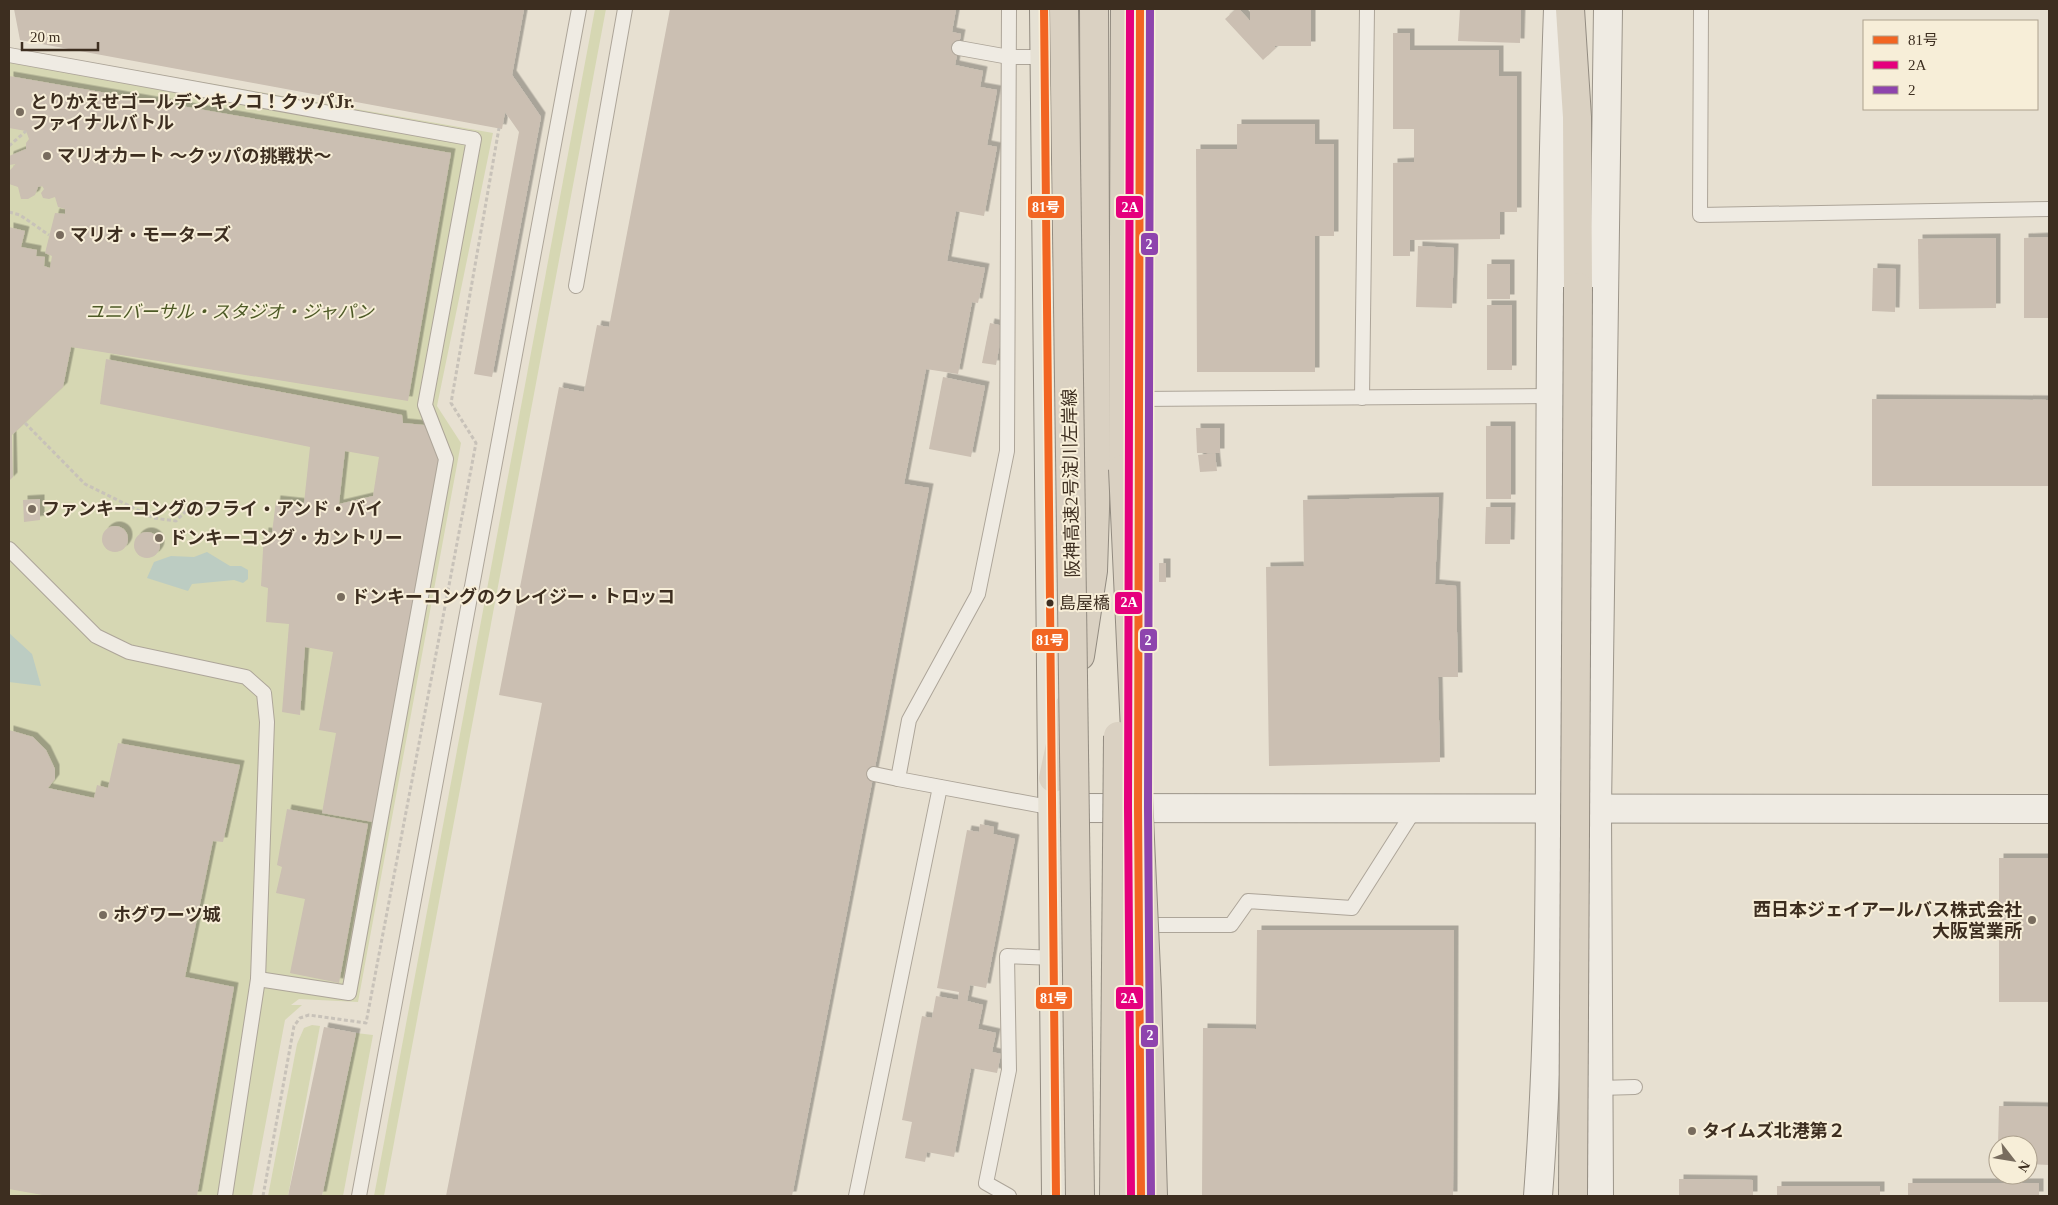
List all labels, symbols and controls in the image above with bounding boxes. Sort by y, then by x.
scale bar [22,20,99,52]
legend [1863,20,2038,110]
text: 20 m [30,29,61,45]
text: 81号 [1908,32,1938,48]
text: 2A [1908,57,1927,73]
text: 2 [1908,82,1916,98]
place label: とりかえせゴールデンキノコ！クッパJr. ファイナルバトル [30,92,355,133]
marker: とりかえせゴールデンキノコ！クッパJr. ファイナルバトル [14,106,26,118]
place label: マリオカート ～クッパの挑戦状～ [57,146,332,166]
marker: マリオカート ～クッパの挑戦状～ [41,150,53,162]
line badge: 81号 [1027,195,1065,219]
line badge: 2A [1115,195,1144,219]
text: 81号 [1032,200,1060,215]
text: 2A [1121,200,1139,215]
place label: マリオ・モーターズ [70,225,231,245]
marker: マリオ・モーターズ [54,229,66,241]
line badge: 2 [1140,232,1159,256]
text: 2 [1146,237,1153,252]
park label: ユニバーサル・スタジオ・ジャパン [86,302,375,322]
street label: 阪神高速2号淀川左岸線 [1059,388,1083,578]
place label: ファンキーコングのフライ・アンド・バイ [42,499,383,519]
marker: ファンキーコングのフライ・アンド・バイ [26,503,38,515]
place label: ドンキーコング・カントリー [169,528,403,548]
marker: ドンキーコング・カントリー [153,532,165,544]
place label: ドンキーコングのクレイジー・トロッコ [351,587,675,607]
marker: ドンキーコングのクレイジー・トロッコ [335,591,347,603]
line badge: 2A [1114,591,1143,615]
place label: 島屋橋 [1059,594,1110,613]
text: 2A [1120,595,1138,610]
marker: 島屋橋 [1045,598,1055,608]
line badge: 81号 [1031,628,1069,652]
line badge: 2 [1139,628,1158,652]
text: 81号 [1036,633,1064,648]
text: 2 [1145,633,1152,648]
place label: 西日本ジェイアールバス株式会社 大阪営業所 [1753,900,2022,941]
place label: ホグワーツ城 [113,905,221,925]
marker: ホグワーツ城 [97,909,109,921]
marker: 西日本ジェイアールバス株式会社 大阪営業所 [2026,914,2038,926]
line badge: 81号 [1035,986,1073,1010]
line badge: 2A [1115,986,1144,1010]
text: 81号 [1040,991,1068,1006]
text: 2A [1120,991,1138,1006]
line badge: 2 [1140,1024,1159,1048]
text: 2 [1147,1028,1154,1043]
place label: タイムズ北港第２ [1702,1121,1846,1141]
marker: タイムズ北港第２ [1686,1125,1698,1137]
north arrow [1988,1135,2038,1185]
text: N [2015,1158,2033,1175]

